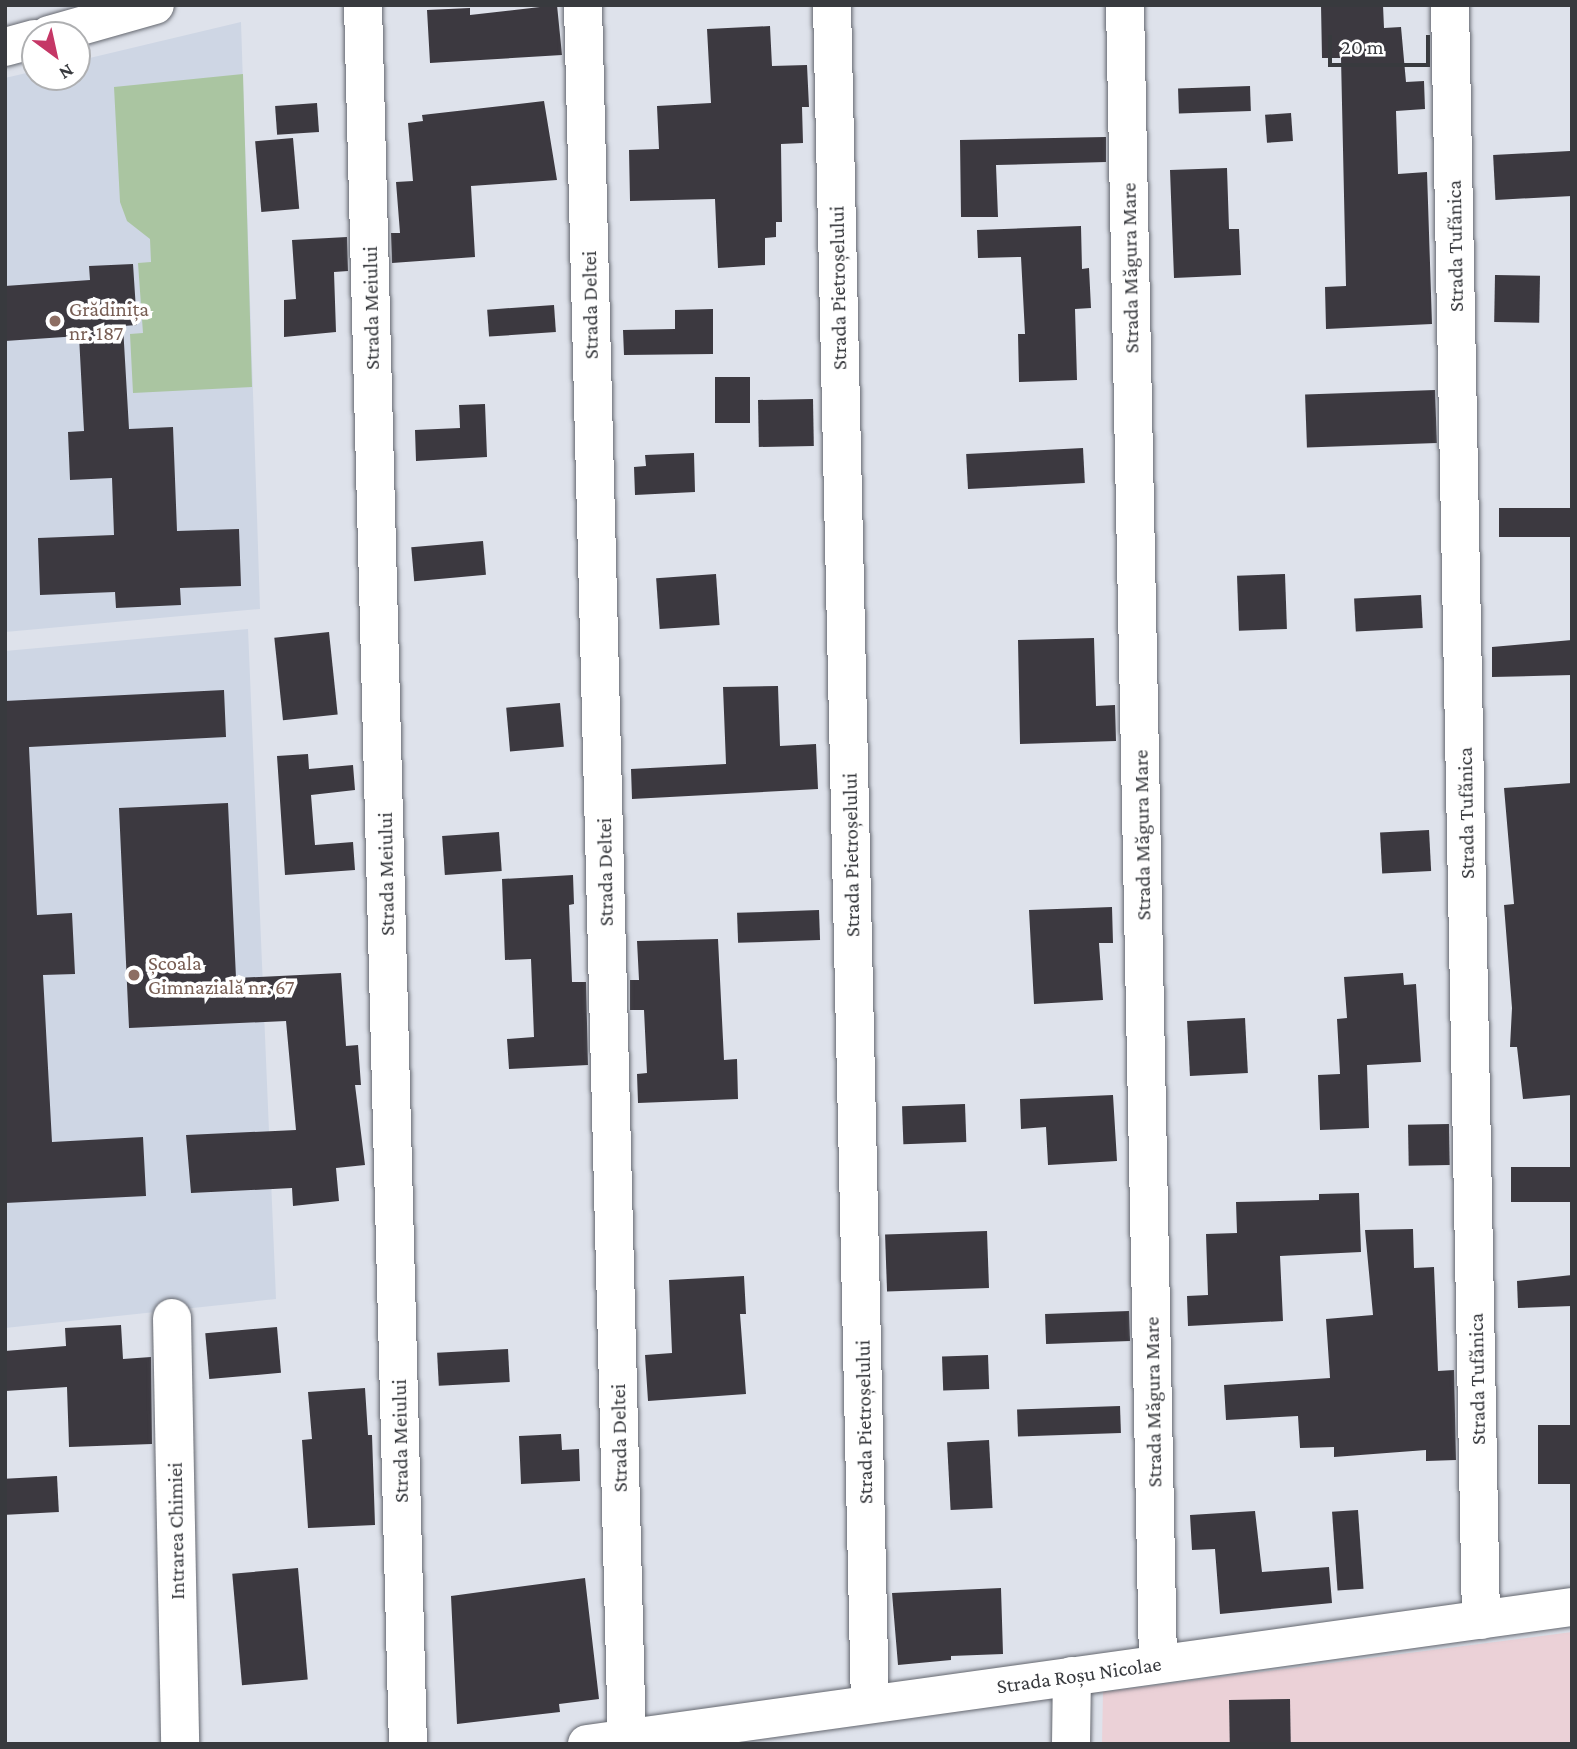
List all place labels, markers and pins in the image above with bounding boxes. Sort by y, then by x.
place label: Grădinița nr. 187 [69,296,149,346]
marker: Grădinița nr. 187 [47,313,63,329]
place label: Școala Gimnazială nr. 67 [148,950,295,1000]
marker: Școala Gimnazială nr. 67 [126,967,142,983]

